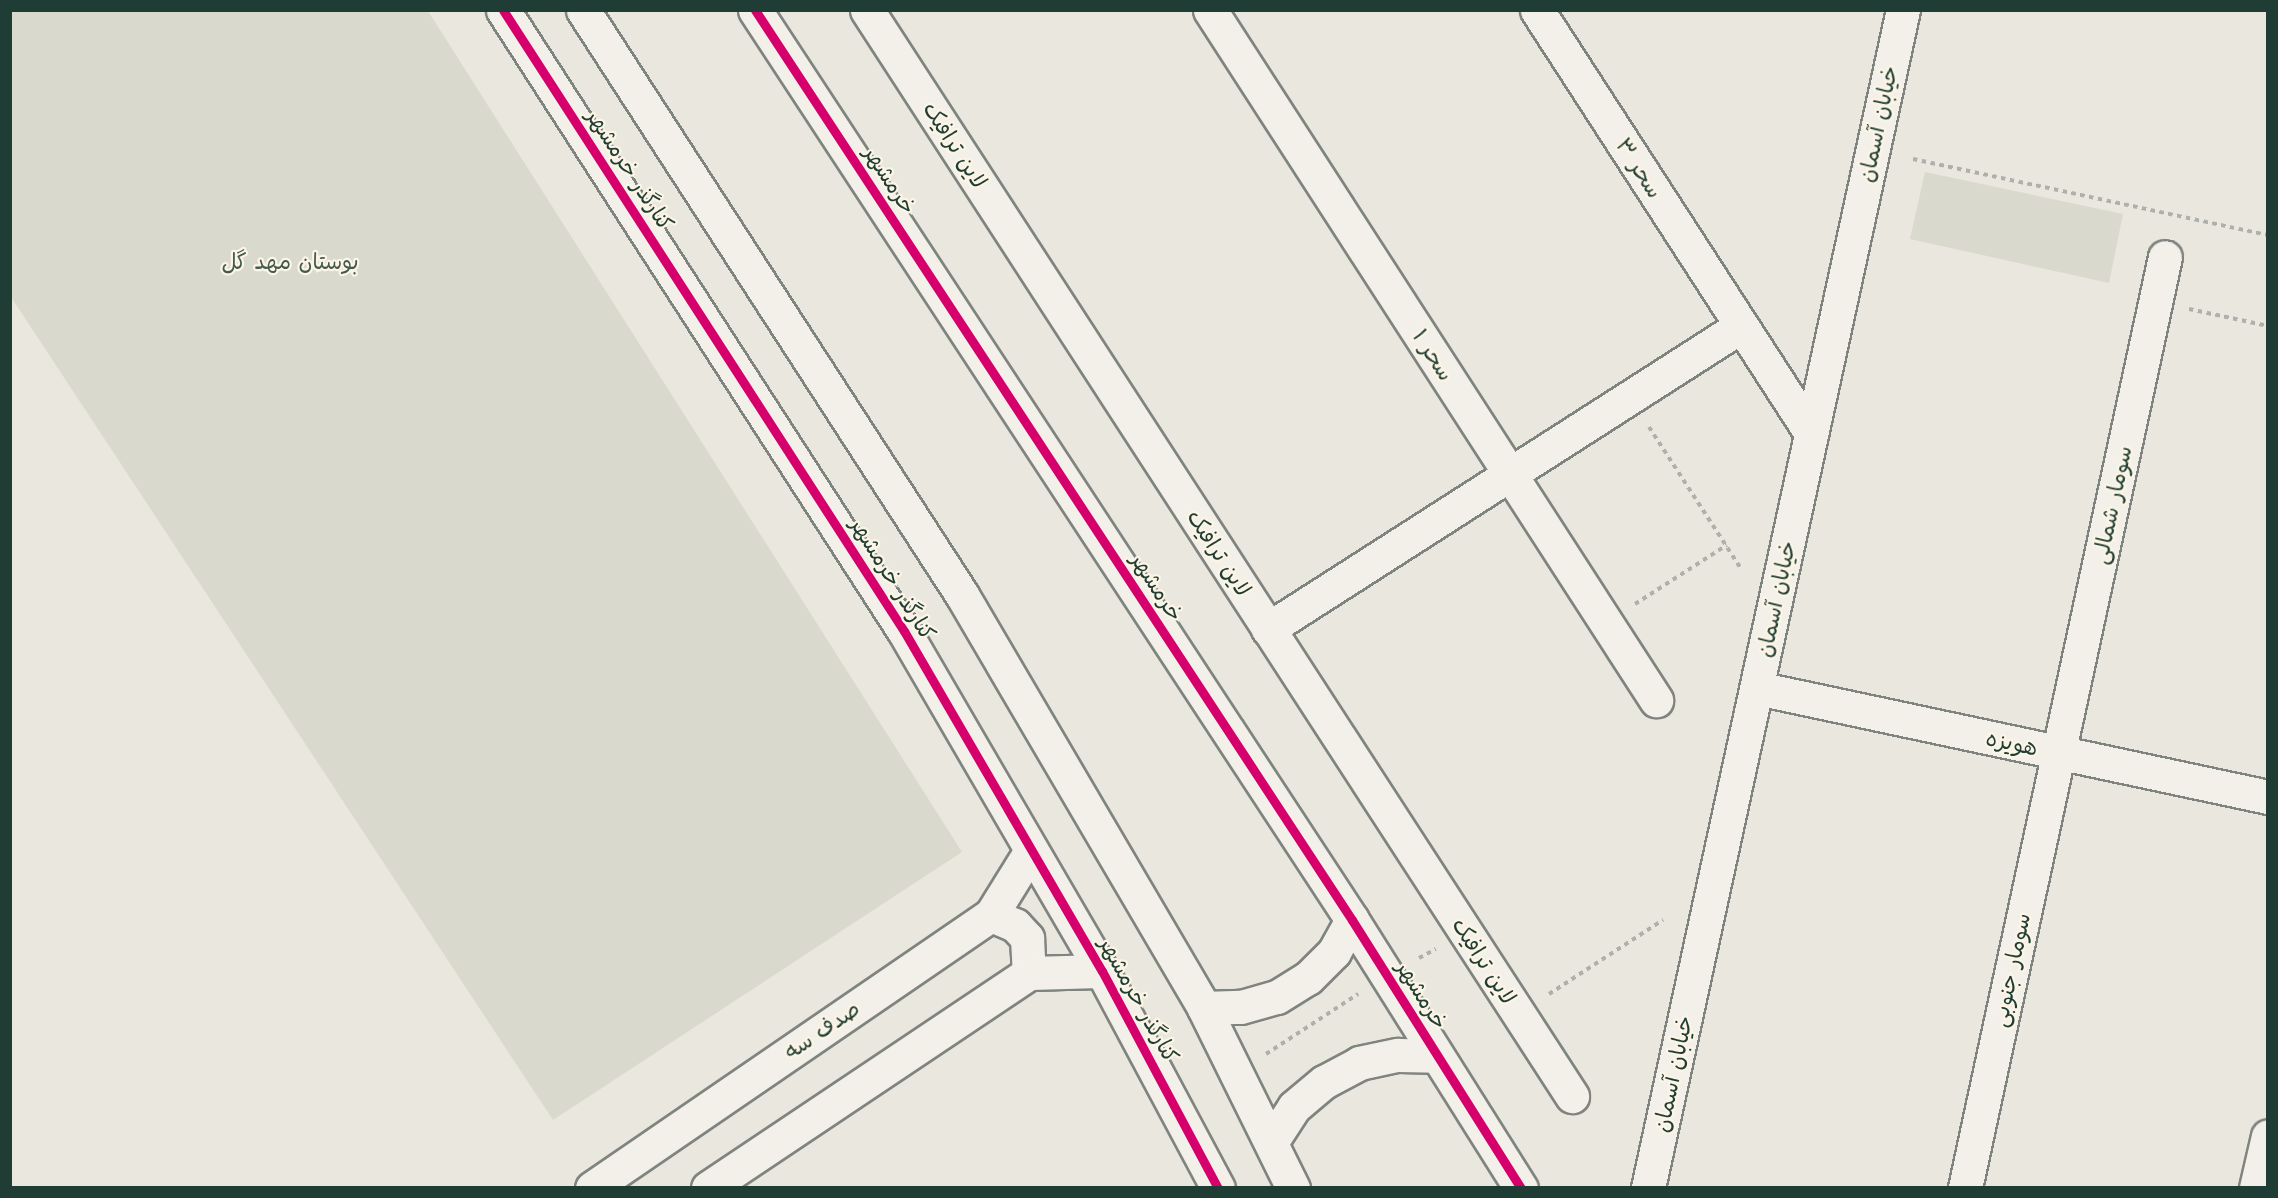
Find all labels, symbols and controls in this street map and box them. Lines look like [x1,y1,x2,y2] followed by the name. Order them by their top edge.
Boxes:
[1853,63,1903,185] street label: خیابان آسمان
[917,97,993,193] street label: لاین ترافیک
[581,104,679,236] street label: کنارگذر خرمشهر
[1610,133,1668,203] street label: سحر ۳
[858,141,922,219] street label: خرمشهر
[221,249,359,275] park label: بوستان مهد گل
[1407,324,1459,386] street label: سحر ۱
[2087,443,2137,567] street label: سومار شمالی
[1181,505,1257,601] street label: لاین ترافیک
[845,513,941,645] street label: کنارگذر خرمشهر
[1751,538,1801,660] street label: خیابان آسمان
[1125,548,1189,626] street label: خرمشهر
[1984,725,2040,761] street label: هویزه
[1986,910,2036,1030] street label: سومار جنوبی
[1446,913,1522,1009] street label: لاین ترافیک
[1094,933,1184,1067] street label: کنارگذر خرمشهر
[1391,956,1453,1034] street label: خرمشهر
[779,995,865,1065] street label: صدف سه
[1648,1013,1698,1135] street label: خیابان آسمان

